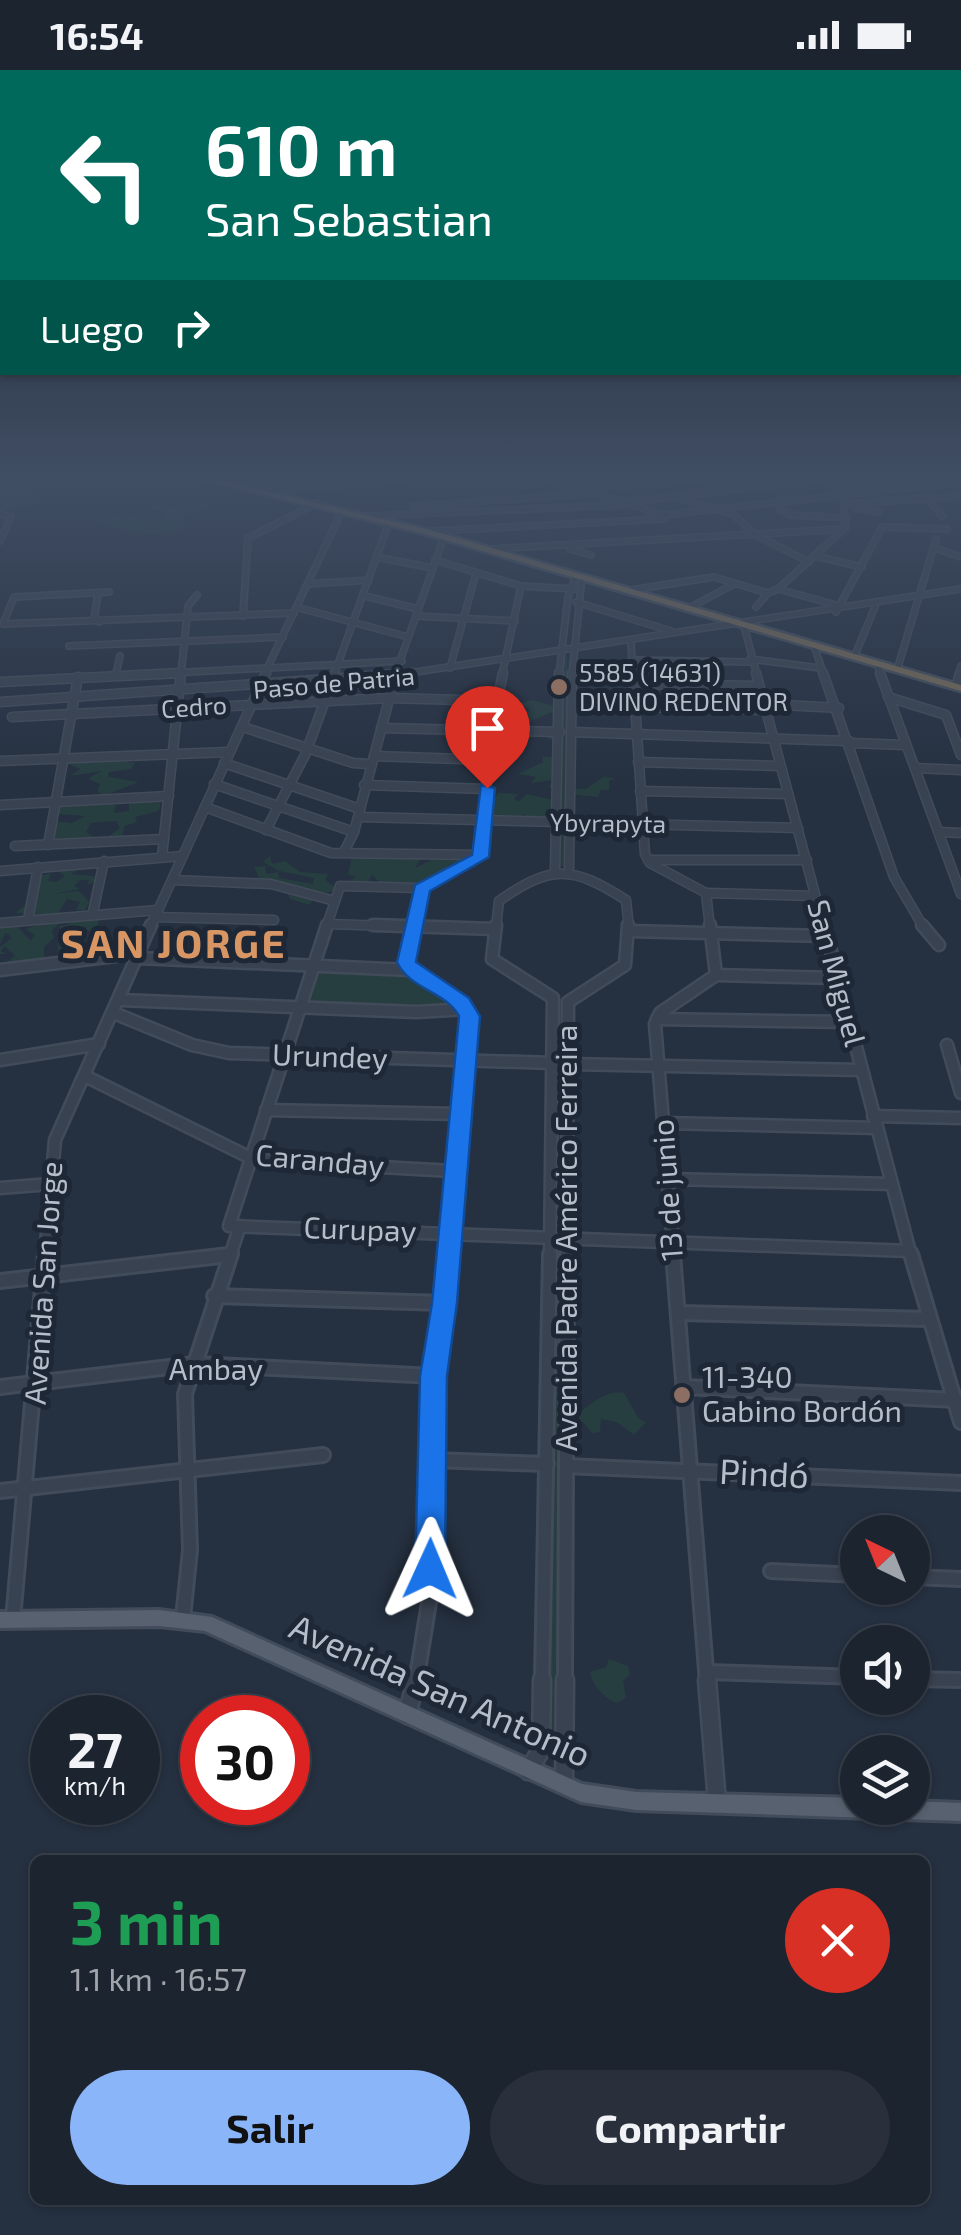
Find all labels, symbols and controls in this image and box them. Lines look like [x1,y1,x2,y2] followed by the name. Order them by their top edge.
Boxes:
[50,12,144,58] text: 16:54
[205,106,398,190] text: 610 m
[40,110,170,240] icon: left
[205,191,493,245] text: San Sebastian
[164,300,219,355] icon: right
[40,305,144,351] text: Luego
[579,657,788,716] place label: 5585 (14631) DIVINO REDENTOR
[252,660,416,704] street label: Paso de Patria
[548,676,570,698] marker: 5585 (14631) DIVINO REDENTOR
[445,686,530,789] pin
[160,689,228,723] street label: Cedro
[460,701,515,756] icon: arrive
[550,806,666,838] street label: Ybyrapyta
[801,895,875,1050] street label: San Miguel
[61,918,287,966] district label: SAN JORGE
[547,1025,583,1451] street label: Avenida Padre Américo Ferreira
[272,1035,389,1075] street label: Urundey
[643,1118,689,1262] street label: 13 de junio
[254,1135,386,1183] street label: Caranday
[16,1160,68,1406] street label: Avenida San Jorge
[303,1208,417,1248] street label: Curupay
[169,1350,263,1386] street label: Ambay
[702,1358,902,1428] place label: 11-340 Gabino Bordón
[671,1384,693,1406] marker: 11-340 Gabino Bordón
[718,1449,810,1495] street label: Pindó
[840,1515,930,1605] north arrow
[840,1515,930,1825] map controls
[378,1517,482,1621] position arrow
[284,1604,598,1774] street label: Avenida San Antonio
[840,1625,930,1715] button: sound
[180,1695,310,1825] speed limit sign: 30
[67,1718,123,1778] text: 27
[840,1735,930,1825] button: layers
[64,1770,126,1800] text: km/h
[70,1885,222,1957] text: 3 min
[785,1888,890,1993] button: close
[70,1959,247,1997] text: 1.1 km · 16:57
[70,2070,470,2185] button: Salir
[490,2070,890,2185] button: Compartir

